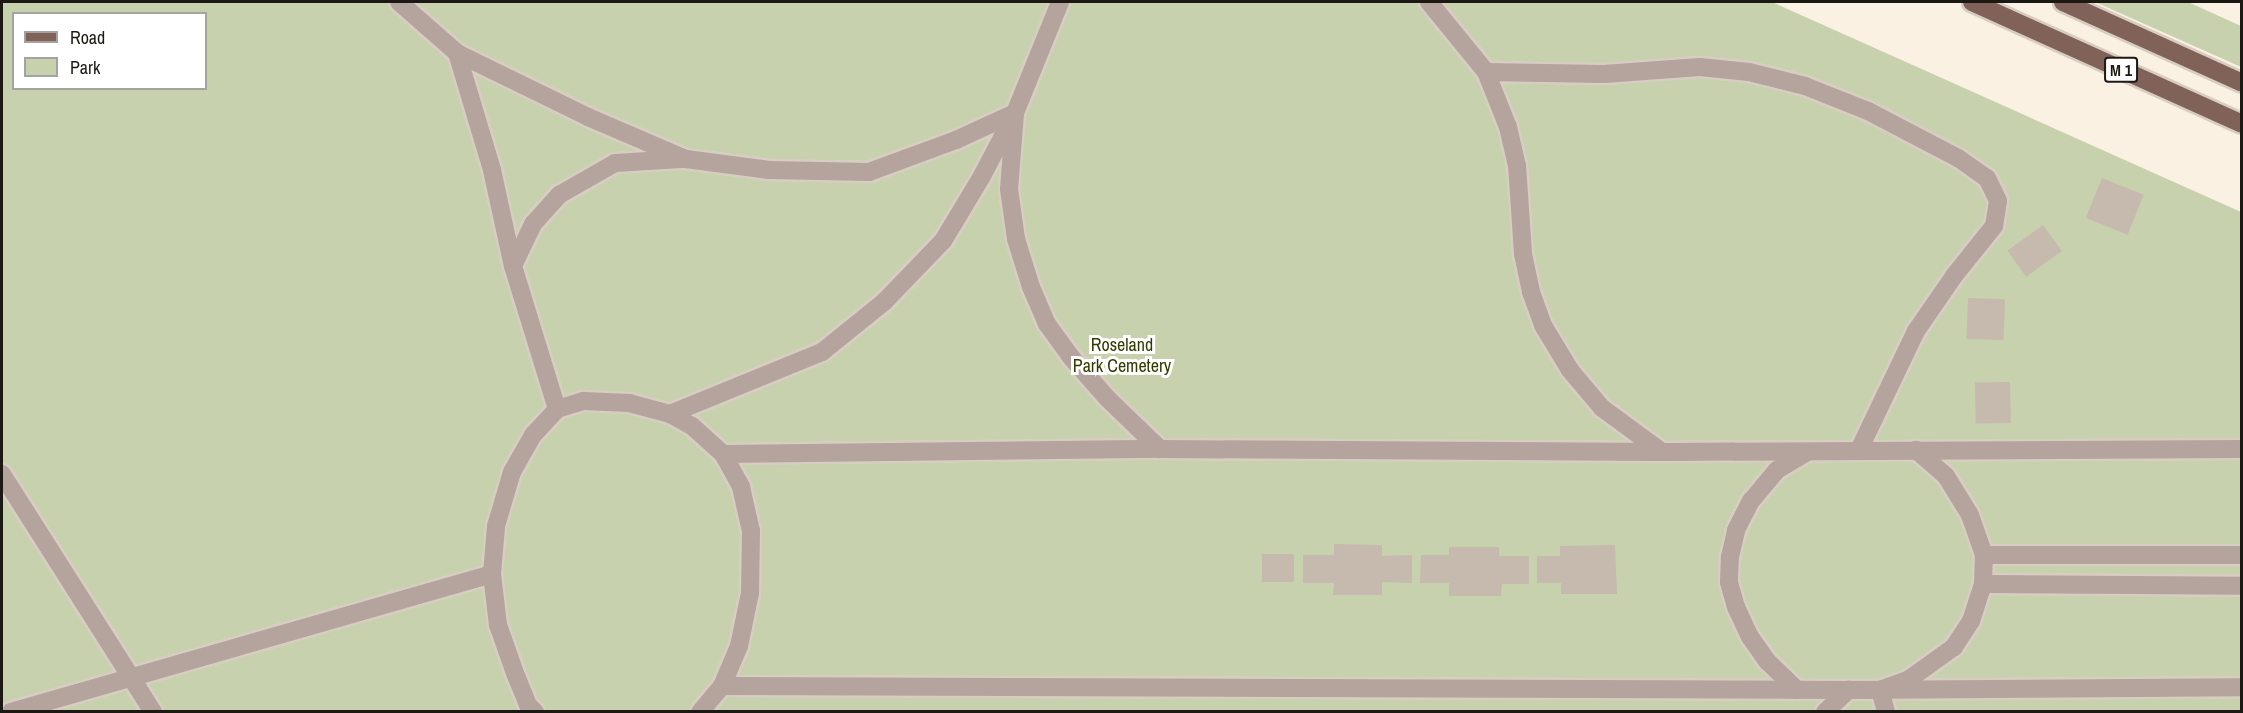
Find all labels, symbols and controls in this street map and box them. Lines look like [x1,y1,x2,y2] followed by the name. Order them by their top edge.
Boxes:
[12,12,207,90] legend
[70,25,105,50] text: Road
[70,55,100,80] text: Park
[2103,57,2139,83] road number: M 1
[1073,335,1171,378] park label: Roseland Park Cemetery

